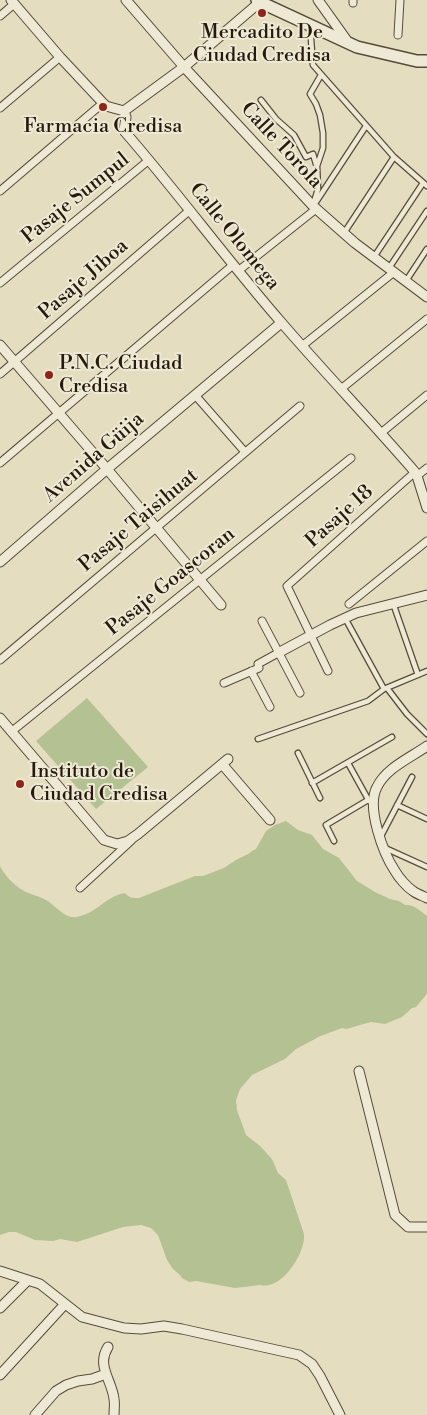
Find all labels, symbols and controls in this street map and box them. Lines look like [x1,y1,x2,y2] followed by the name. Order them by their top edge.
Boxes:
[256,7,268,19] marker: Mercadito De Ciudad Credisa
[193,21,331,68] place label: Mercadito De Ciudad Credisa
[235,98,327,194] street label: Calle Torola
[97,101,109,113] marker: Farmacia Credisa
[24,115,182,139] place label: Farmacia Credisa
[17,148,135,250] street label: Pasaje Sumpul
[184,179,284,295] street label: Calle Olomega
[34,235,134,325] street label: Pasaje Jiboa
[59,352,182,399] place label: P.N.C. Ciudad Credisa
[43,369,55,381] marker: P.N.C. Ciudad Credisa
[39,408,149,508] street label: Avenida Güija
[75,464,203,578] street label: Pasaje Taisihuat
[301,480,379,554] street label: Pasaje 18
[102,523,240,641] street label: Pasaje Goascoran
[30,760,168,807] place label: Instituto de Ciudad Credisa
[14,778,26,790] marker: Instituto de Ciudad Credisa

